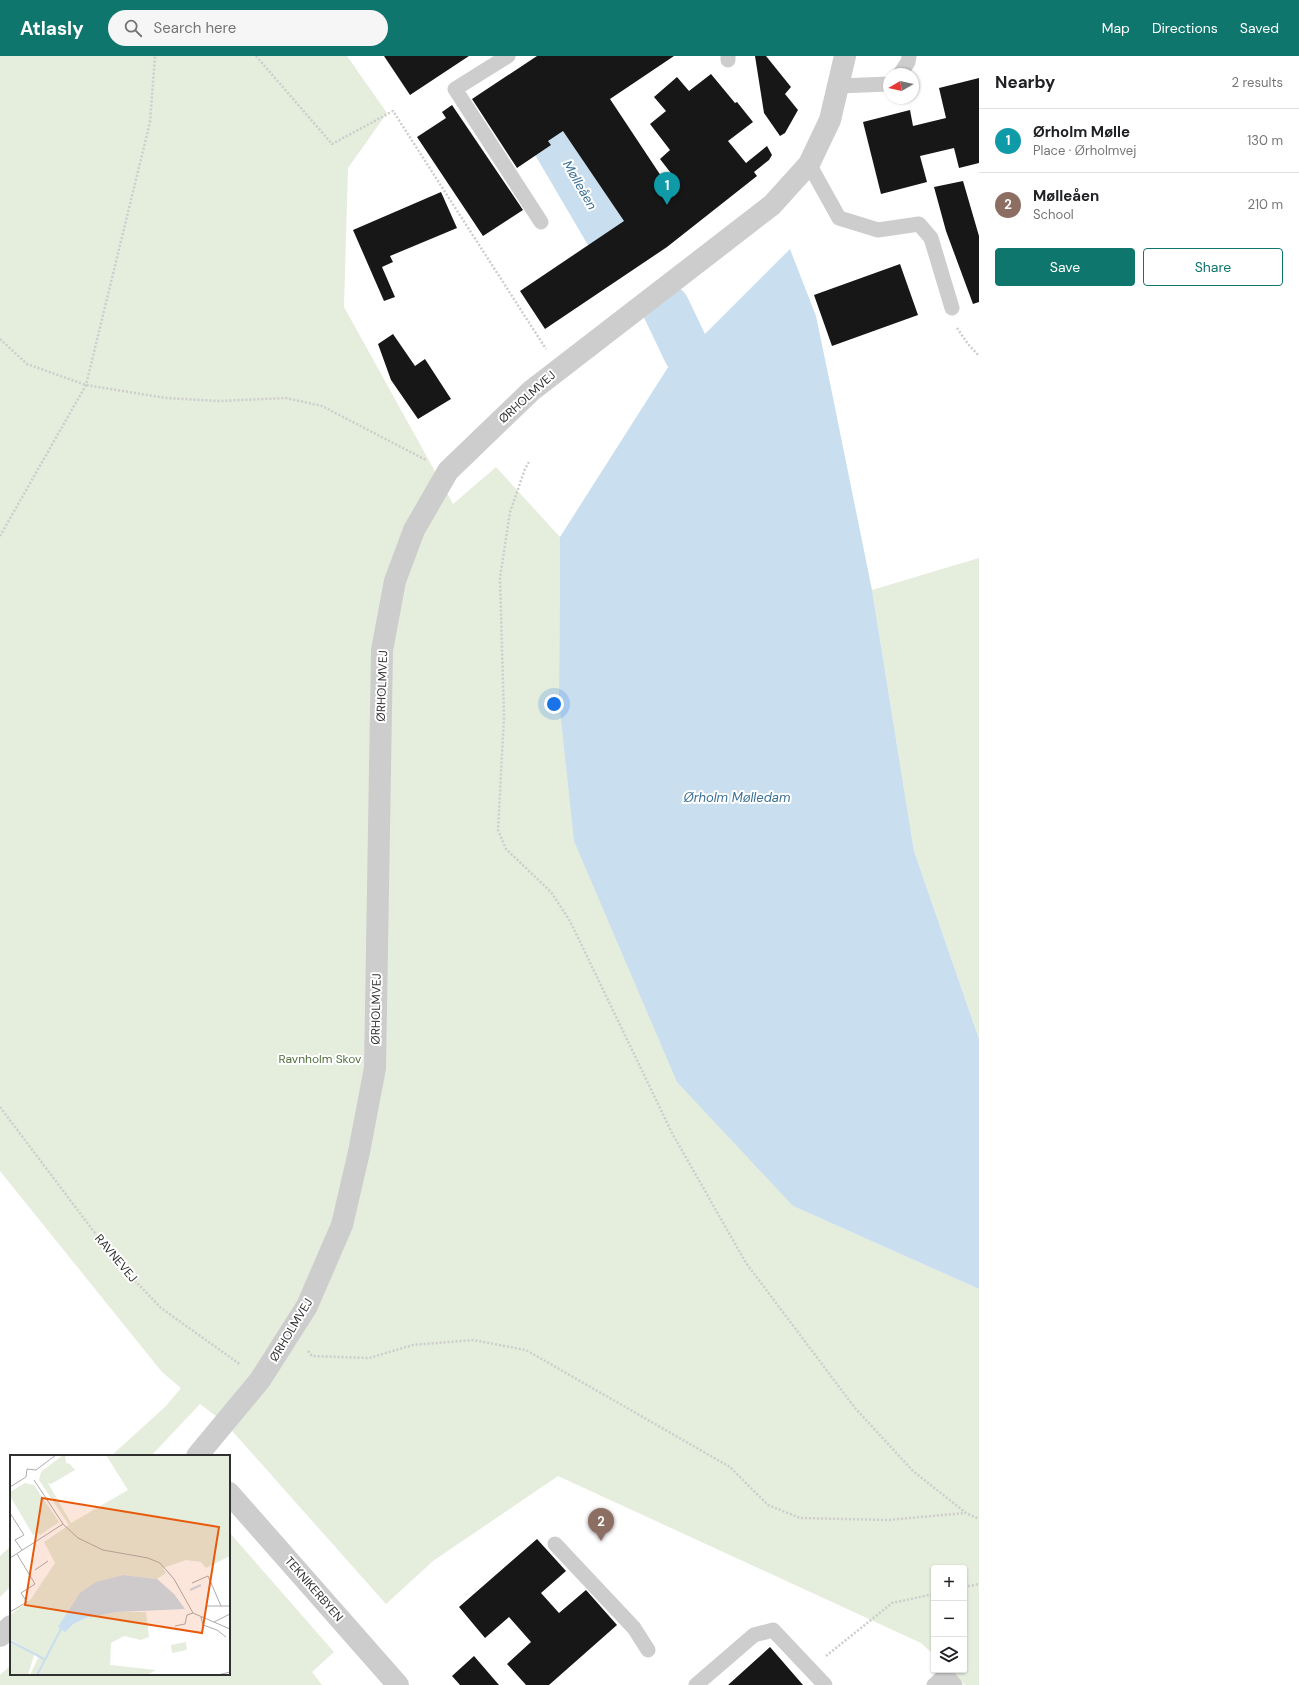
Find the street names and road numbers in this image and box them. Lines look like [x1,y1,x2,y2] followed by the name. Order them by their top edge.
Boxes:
[495,367,559,427] street label: ØRHOLMVEJ
[373,650,391,722] street label: ØRHOLMVEJ
[367,973,385,1045] street label: ØRHOLMVEJ
[91,1231,141,1285] street label: RAVNEVEJ
[266,1295,316,1365] street label: ØRHOLMVEJ
[281,1553,347,1625] street label: TEKNIKERBYEN

